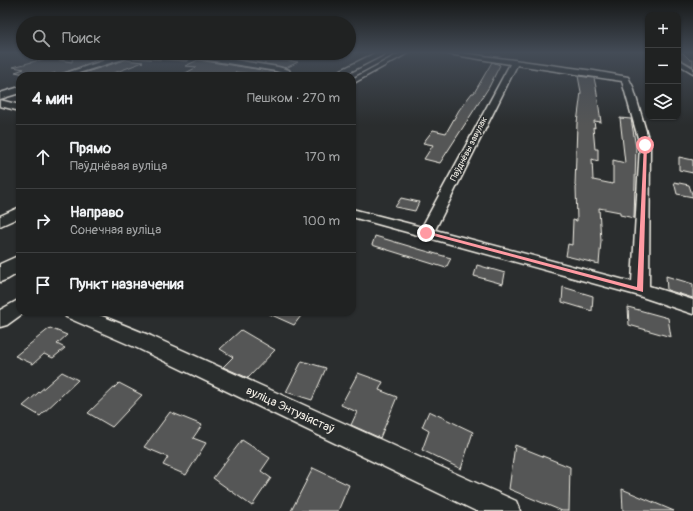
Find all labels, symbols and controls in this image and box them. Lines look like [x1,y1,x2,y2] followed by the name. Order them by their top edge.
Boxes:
[645,12,681,120] map controls
[645,12,681,48] button: +
[16,16,356,60] search box
[30,27,52,49] icon: search
[62,29,101,48] text: Поиск
[645,48,681,84] button: −
[645,84,681,120] button: layers
[32,88,73,109] text: 4 мин
[247,90,340,106] text: Пешком · 270 m
[448,115,490,183] street label: Паўднёвы завулак
[636,136,654,154] route start
[70,139,111,158] text: Прямо
[32,146,54,168] icon: ahead
[305,149,340,165] text: 170 m
[70,158,167,174] text: Паўднёвая вуліца
[70,203,124,222] text: Направо
[32,210,54,232] icon: right
[303,213,340,229] text: 100 m
[70,222,161,238] text: Сонечная вуліца
[417,224,435,242] route end
[32,274,54,296] icon: arrive
[70,275,184,294] text: Пункт назначения
[243,383,337,437] street label: вуліца Энтузіястаў

